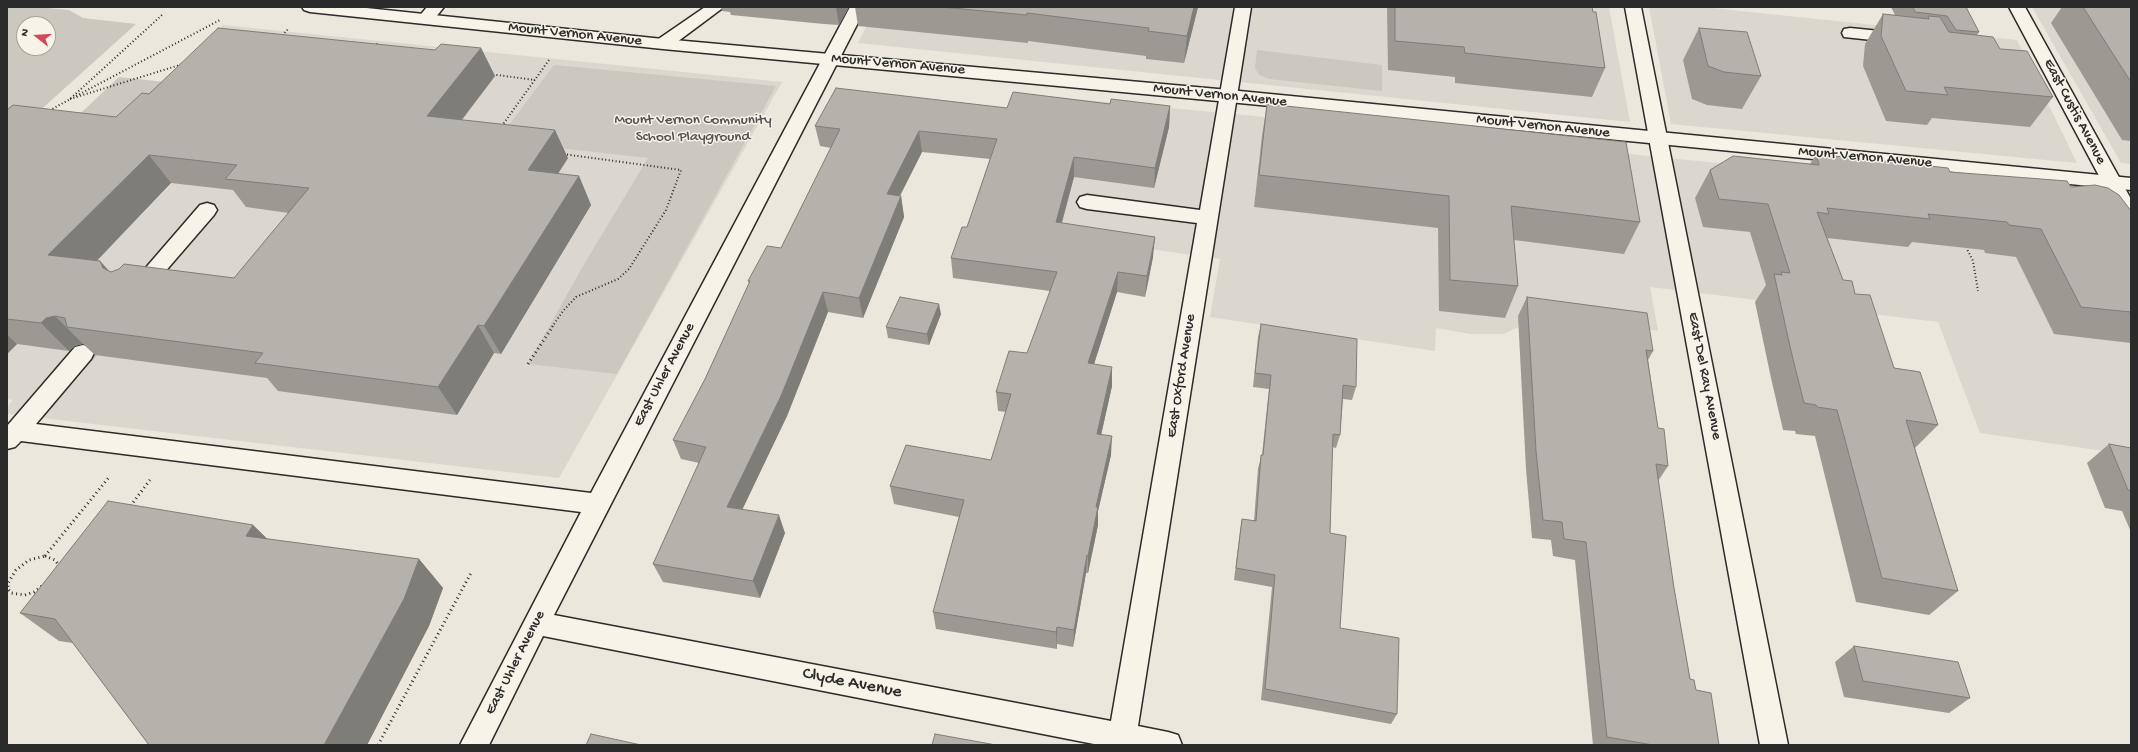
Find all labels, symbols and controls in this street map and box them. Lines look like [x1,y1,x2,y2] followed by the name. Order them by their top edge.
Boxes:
[16,16,56,56] north arrow
[507,19,643,51] street label: Mount Vernon Avenue
[19,28,32,38] text: N
[830,50,966,80] street label: Mount Vernon Avenue
[2039,56,2109,168] street label: East Custis Avenue
[1152,80,1288,112] street label: Mount Vernon Avenue
[1475,111,1611,143] street label: Mount Vernon Avenue
[614,112,772,147] park label: Mount Vernon Community School Playground
[1797,143,1933,173] street label: Mount Vernon Avenue
[1683,311,1725,441] street label: East Del Ray Avenue
[1163,313,1201,439] street label: East Oxford Avenue
[630,320,700,430] street label: East Uhler Avenue
[482,608,550,718] street label: East Uhler Avenue
[800,664,904,704] street label: Clyde Avenue

